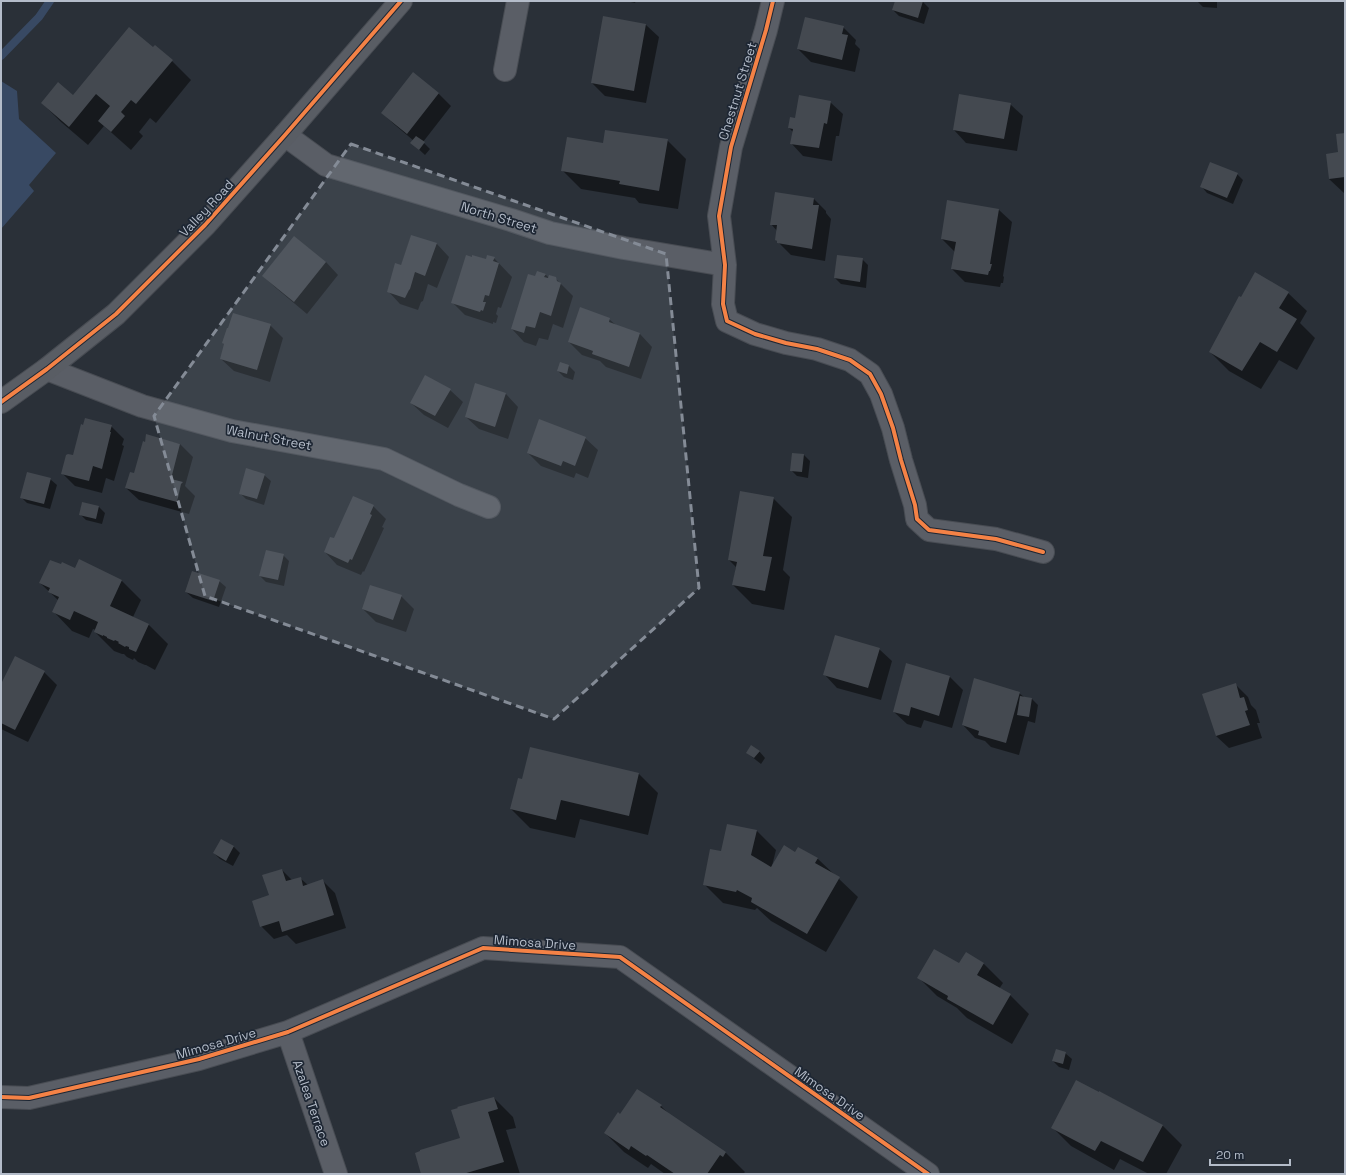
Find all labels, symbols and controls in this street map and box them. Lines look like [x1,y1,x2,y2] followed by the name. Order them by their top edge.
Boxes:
[715,40,760,142] street label: Chestnut Street
[175,176,237,241] street label: Valley Road
[459,198,539,237] street label: North Street
[225,421,313,454] street label: Walnut Street
[493,931,577,954] street label: Mimosa Drive
[174,1024,258,1063] street label: Mimosa Drive
[289,1058,334,1149] street label: Azalea Terrace
[791,1063,868,1124] street label: Mimosa Drive
[1210,1141,1290,1167] scale bar
[1216,1147,1244,1163] text: 20 m

